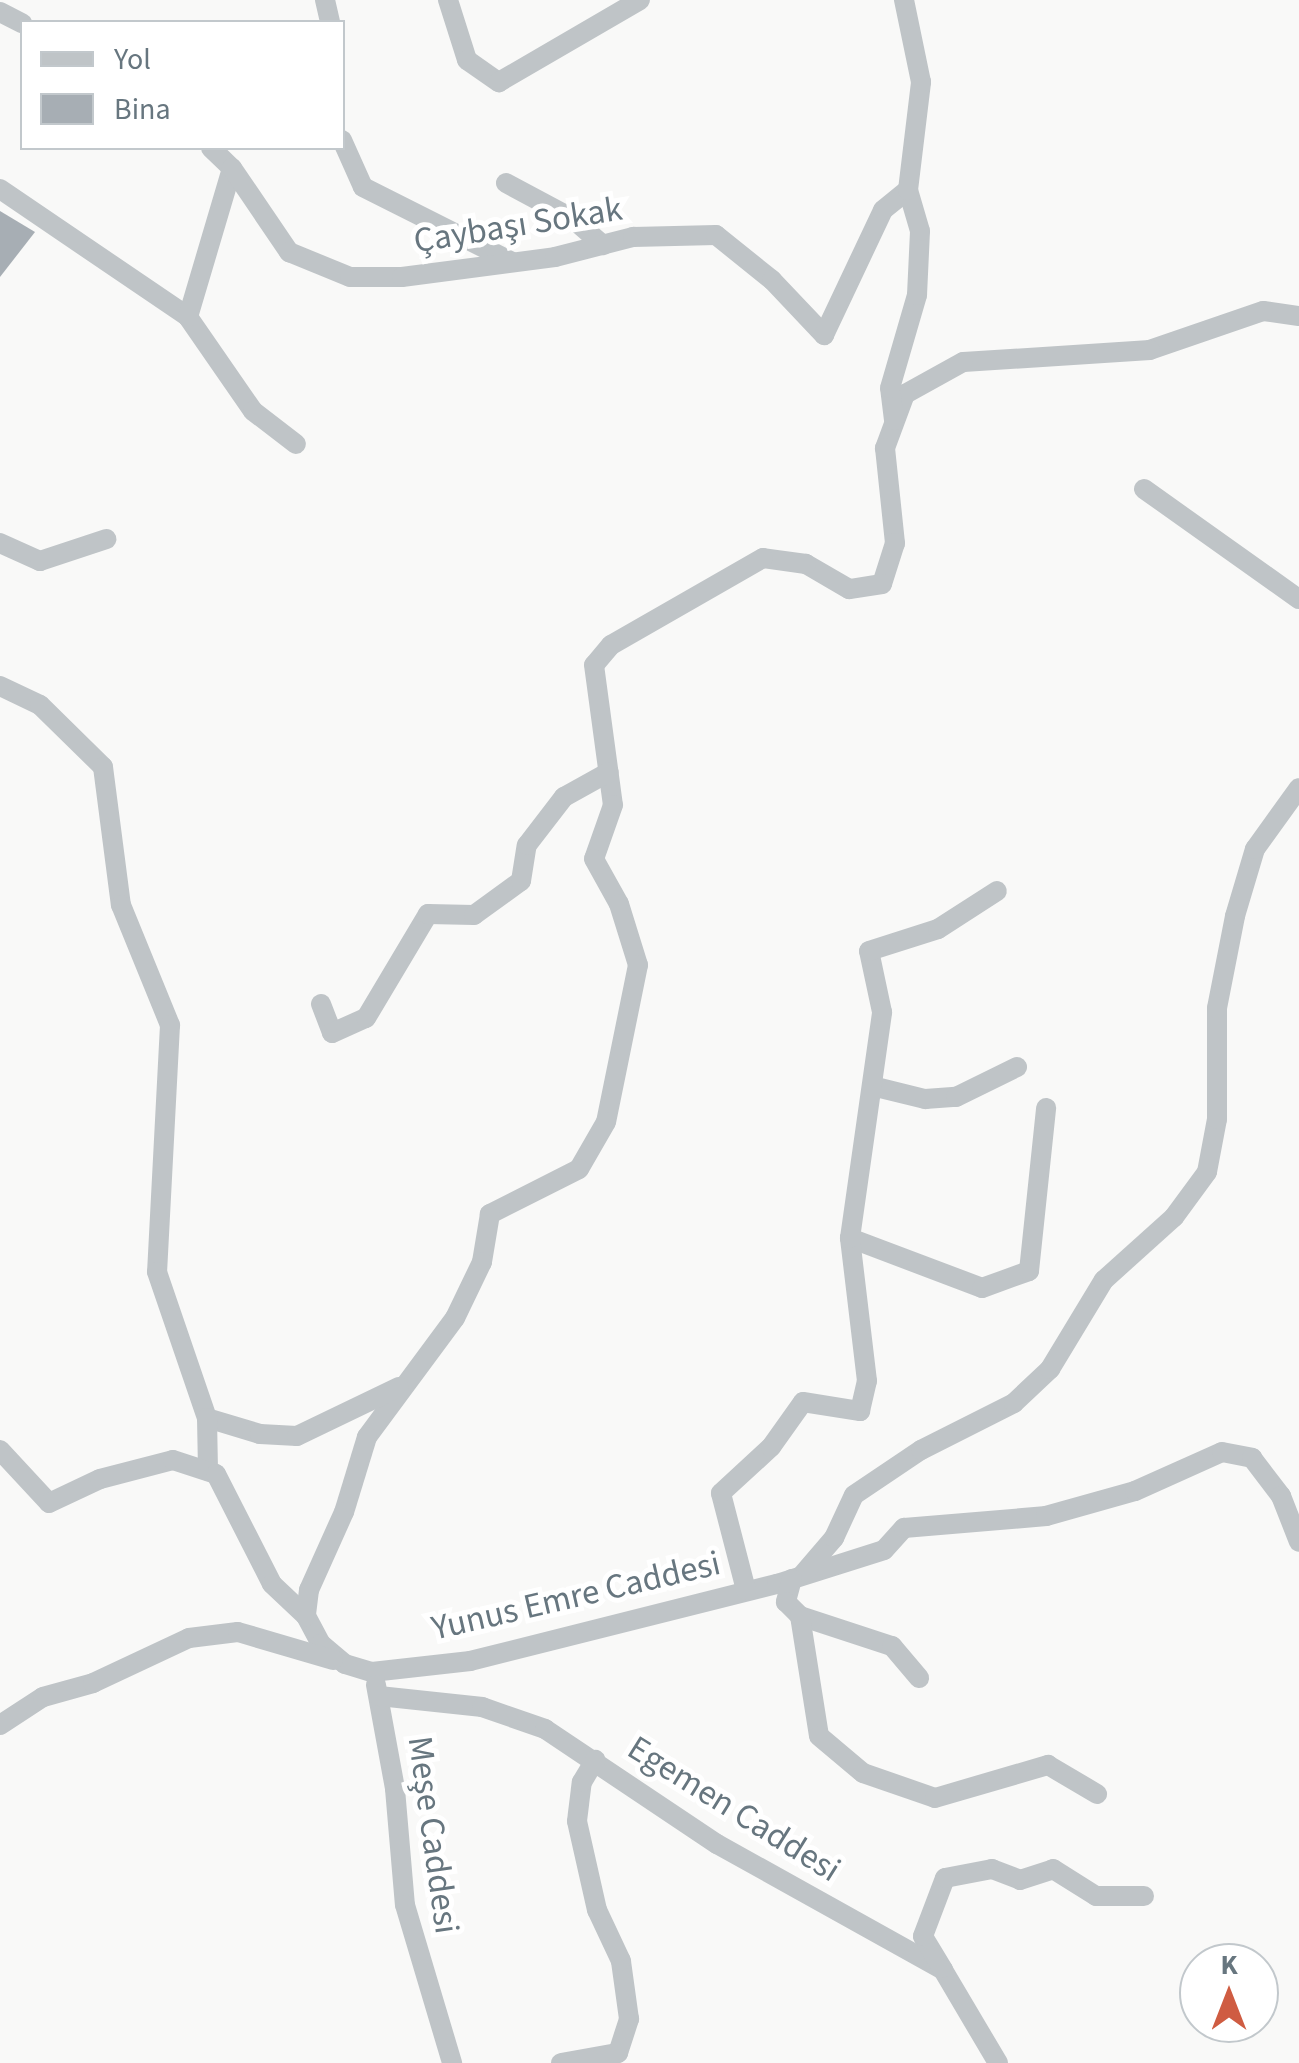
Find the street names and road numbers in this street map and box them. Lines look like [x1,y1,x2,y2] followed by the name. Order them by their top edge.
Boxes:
[411,188,625,262] street label: Çaybaşı Sokak
[428,1542,724,1650] street label: Yunus Emre Caddesi
[620,1727,848,1891] street label: Egemen Caddesi
[398,1734,468,1936] street label: Meşe Caddesi

